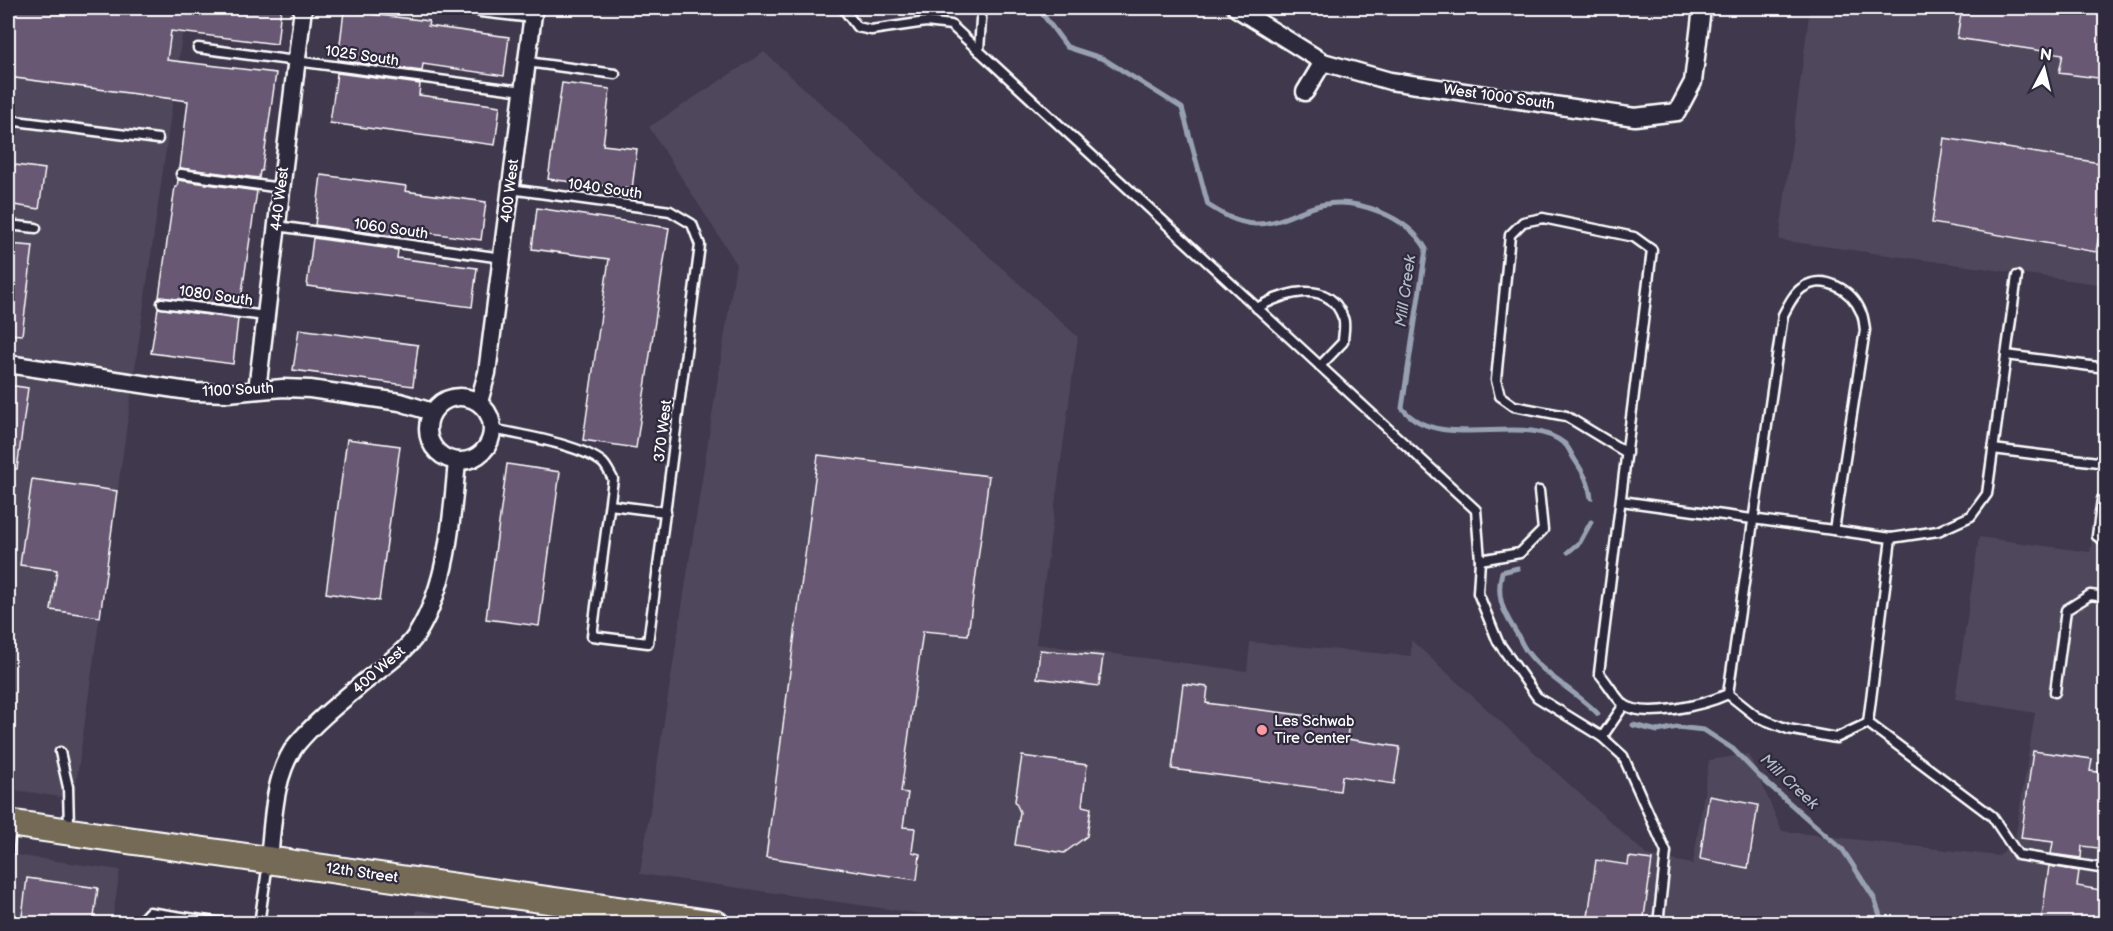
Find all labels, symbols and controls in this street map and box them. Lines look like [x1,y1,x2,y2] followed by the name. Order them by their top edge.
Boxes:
[2014,39,2074,99] north arrow
[324,41,400,71] street label: 1025 South
[2039,45,2053,66] text: N
[1442,80,1556,114] street label: West 1000 South
[497,158,523,224] street label: 400 West
[267,166,293,232] street label: 440 West
[567,174,643,204] street label: 1040 South
[353,214,429,244] street label: 1060 South
[1392,253,1421,328] water label: Mill Creek
[178,281,254,311] street label: 1080 South
[202,379,274,401] street label: 1100 South
[650,398,676,463] street label: 370 West
[349,642,410,698] street label: 400 West
[1274,712,1355,748] place label: Les Schwab Tire Center
[1255,723,1269,737] marker: Les Schwab Tire Center
[1756,750,1823,814] water label: Mill Creek
[325,859,400,888] street label: 12th Street

